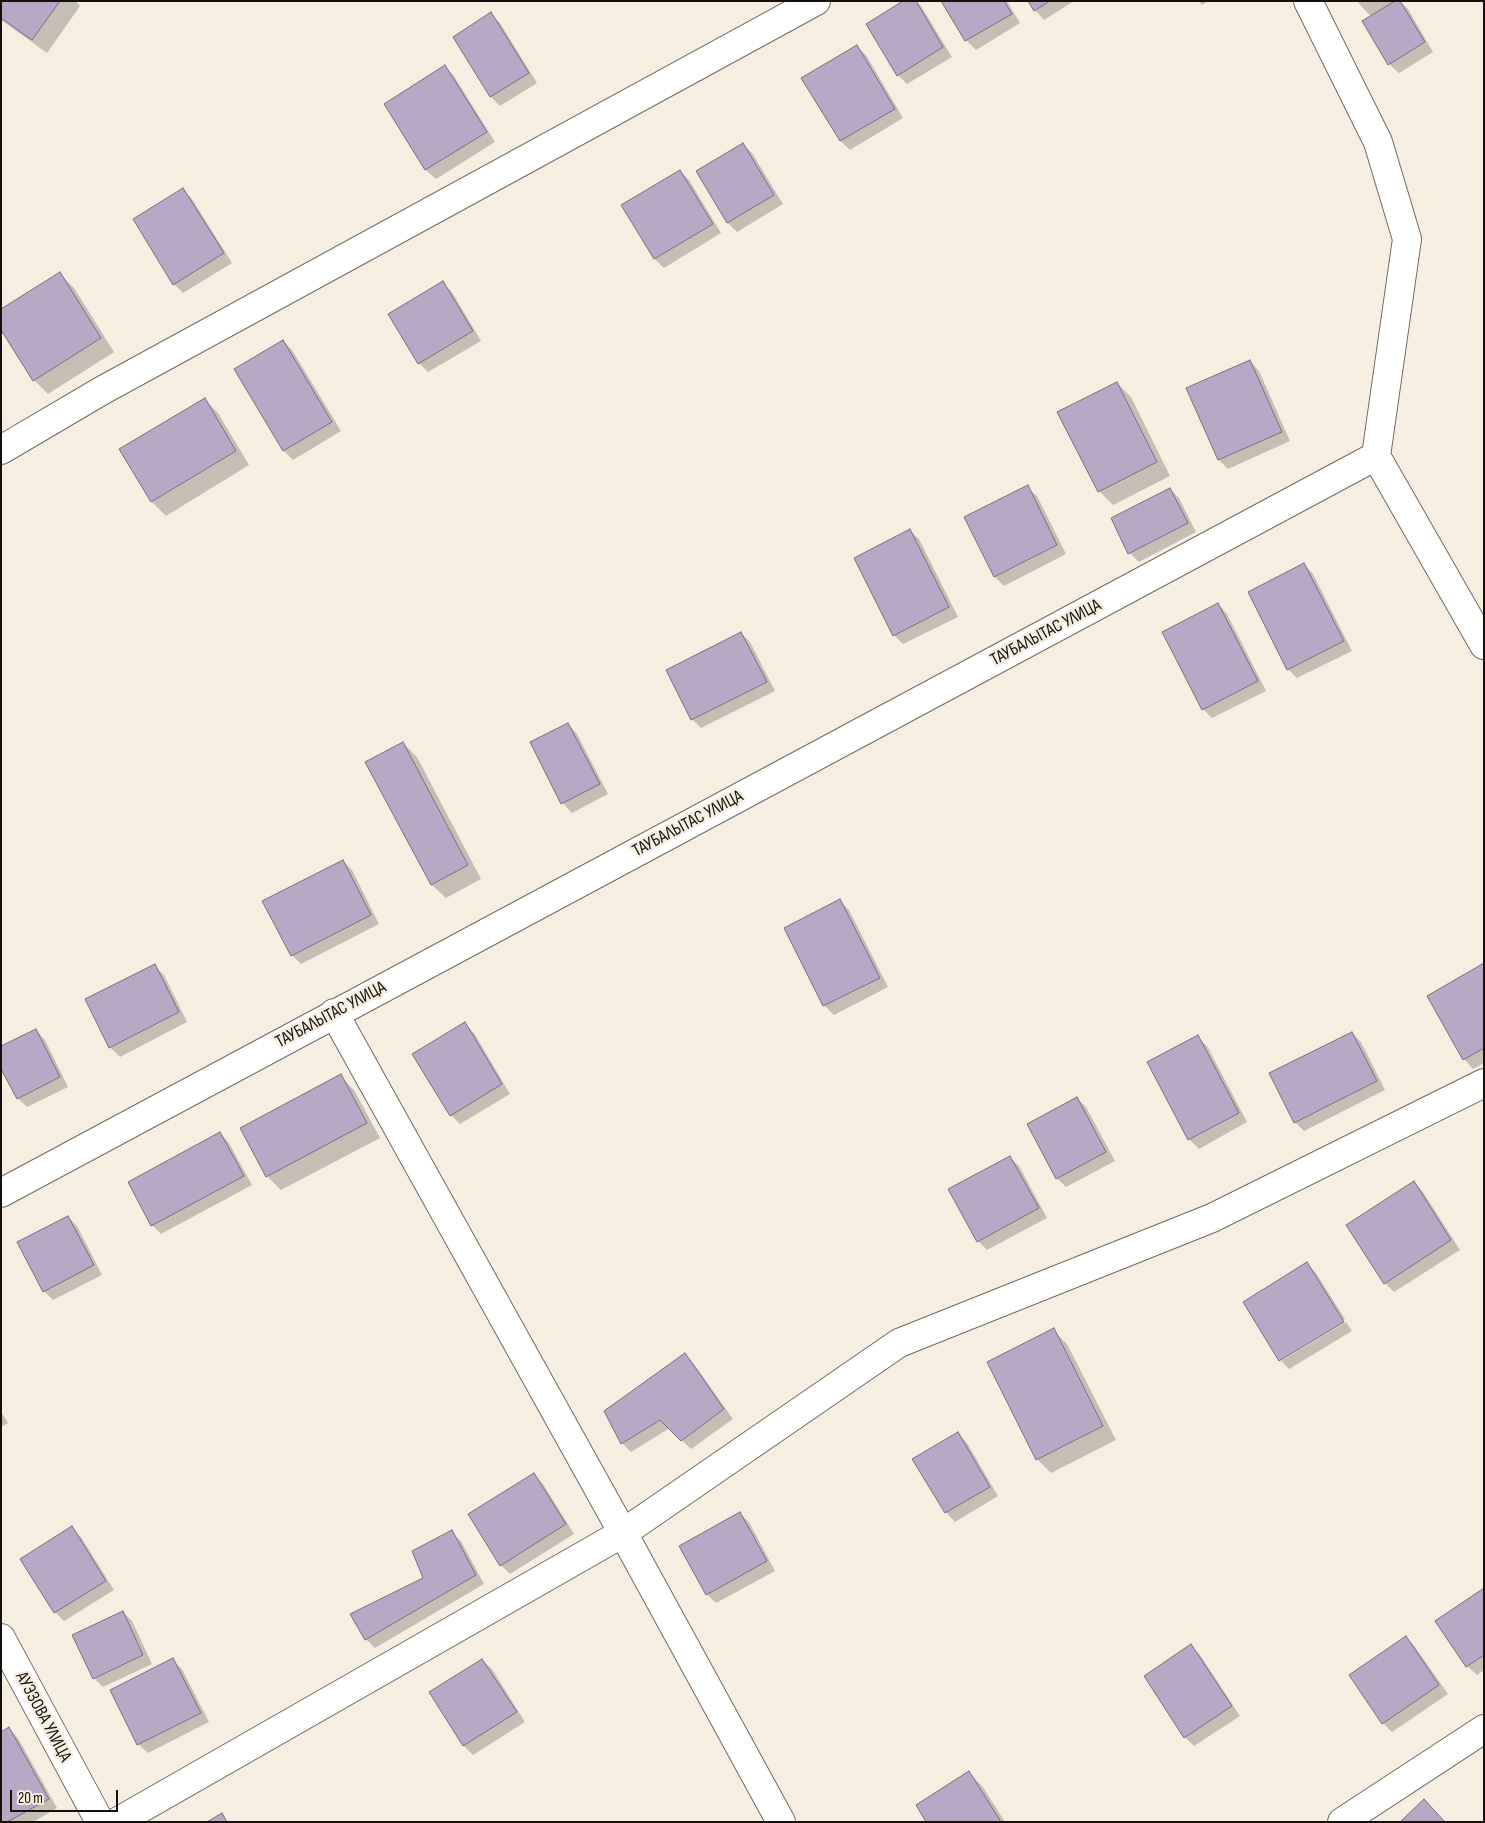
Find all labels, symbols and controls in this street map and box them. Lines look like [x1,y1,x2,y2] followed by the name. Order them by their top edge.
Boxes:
[987,595,1105,671] street label: ТАУБАЛЫТАС УЛИЦА
[629,786,747,862] street label: ТАУБАЛЫТАС УЛИЦА
[272,977,390,1053] street label: ТАУБАЛЫТАС УЛИЦА
[10,1668,76,1766] street label: АУЭЗОВА УЛИЦА
[12,1780,120,1812] scale bar
[18,1789,43,1808] text: 20 m

